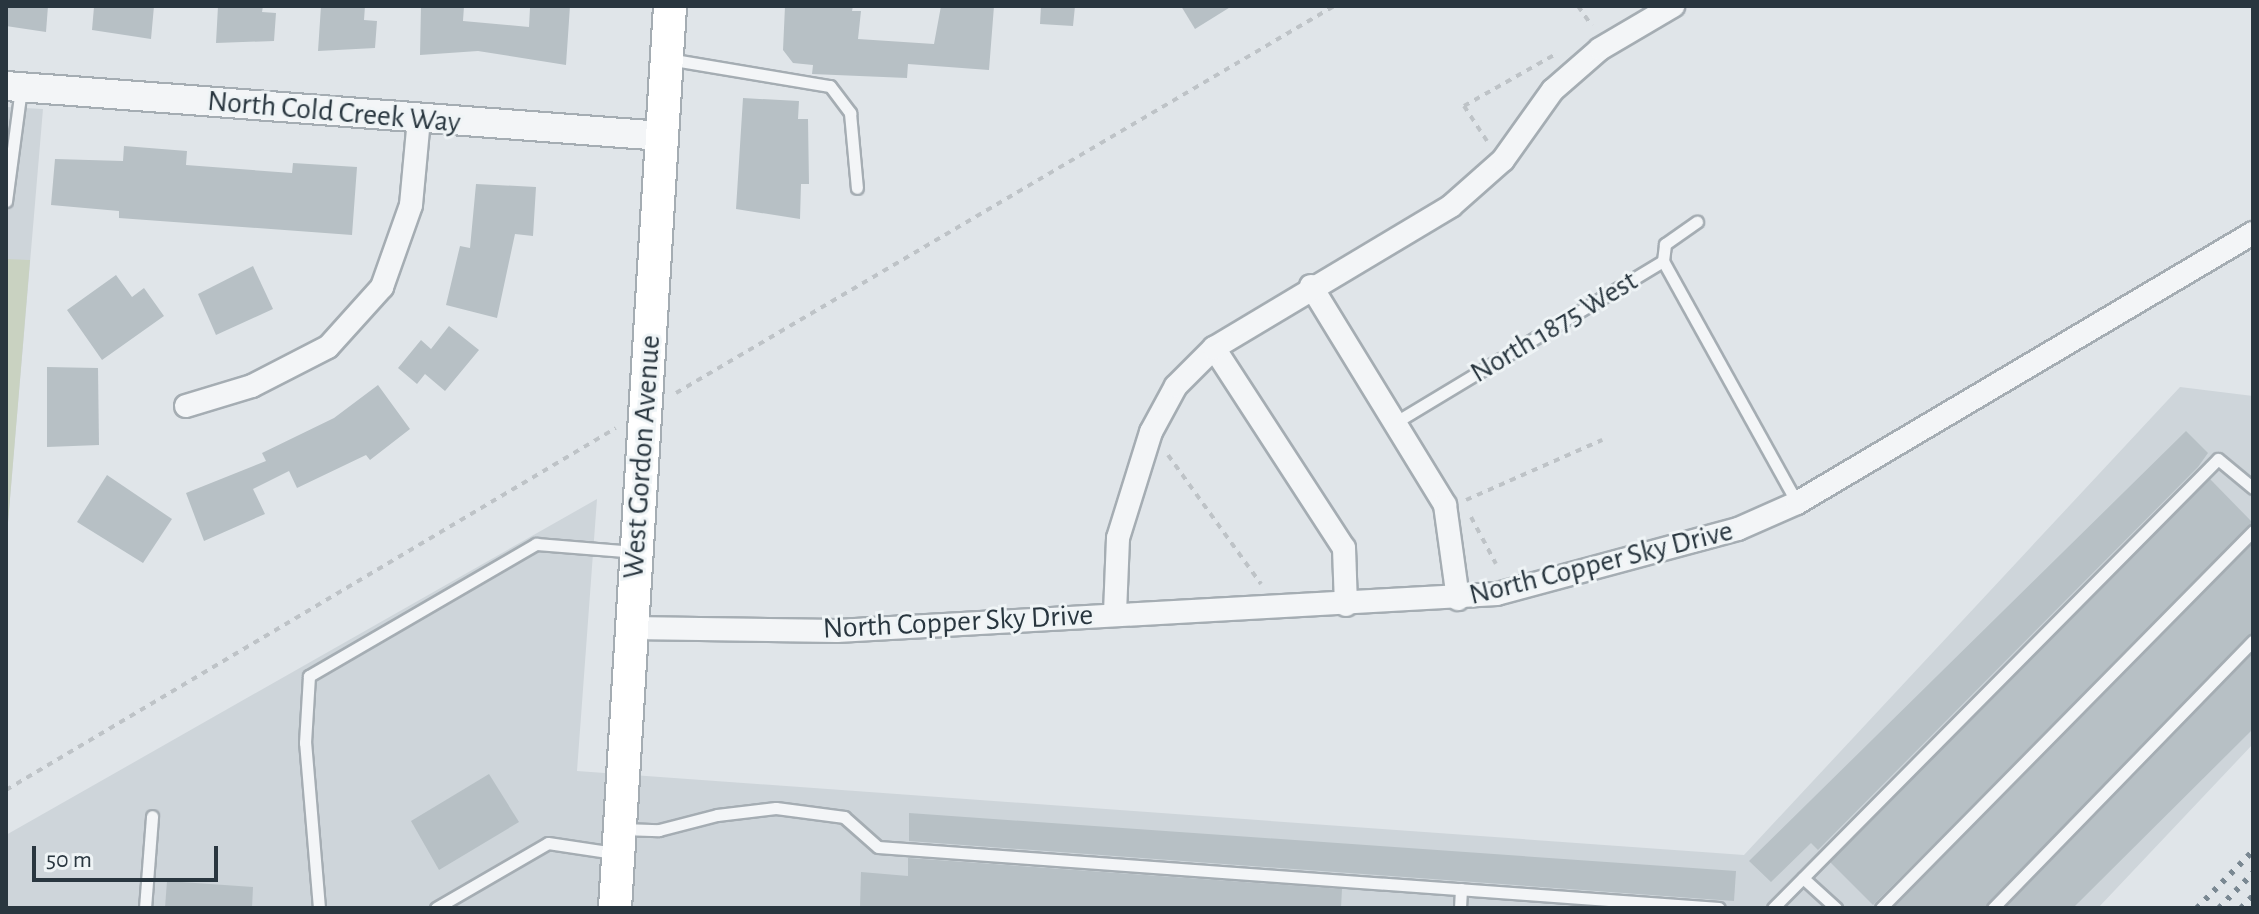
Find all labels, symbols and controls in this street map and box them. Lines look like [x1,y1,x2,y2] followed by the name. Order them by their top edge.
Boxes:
[206,83,462,141] street label: North Cold Creek Way
[1464,263,1644,391] street label: North 1875 West
[616,334,668,580] street label: West Gordon Avenue
[1465,513,1737,613] street label: North Copper Sky Drive
[822,597,1094,647] street label: North Copper Sky Drive
[36,830,222,880] scale bar
[46,848,92,872] text: 50 m

